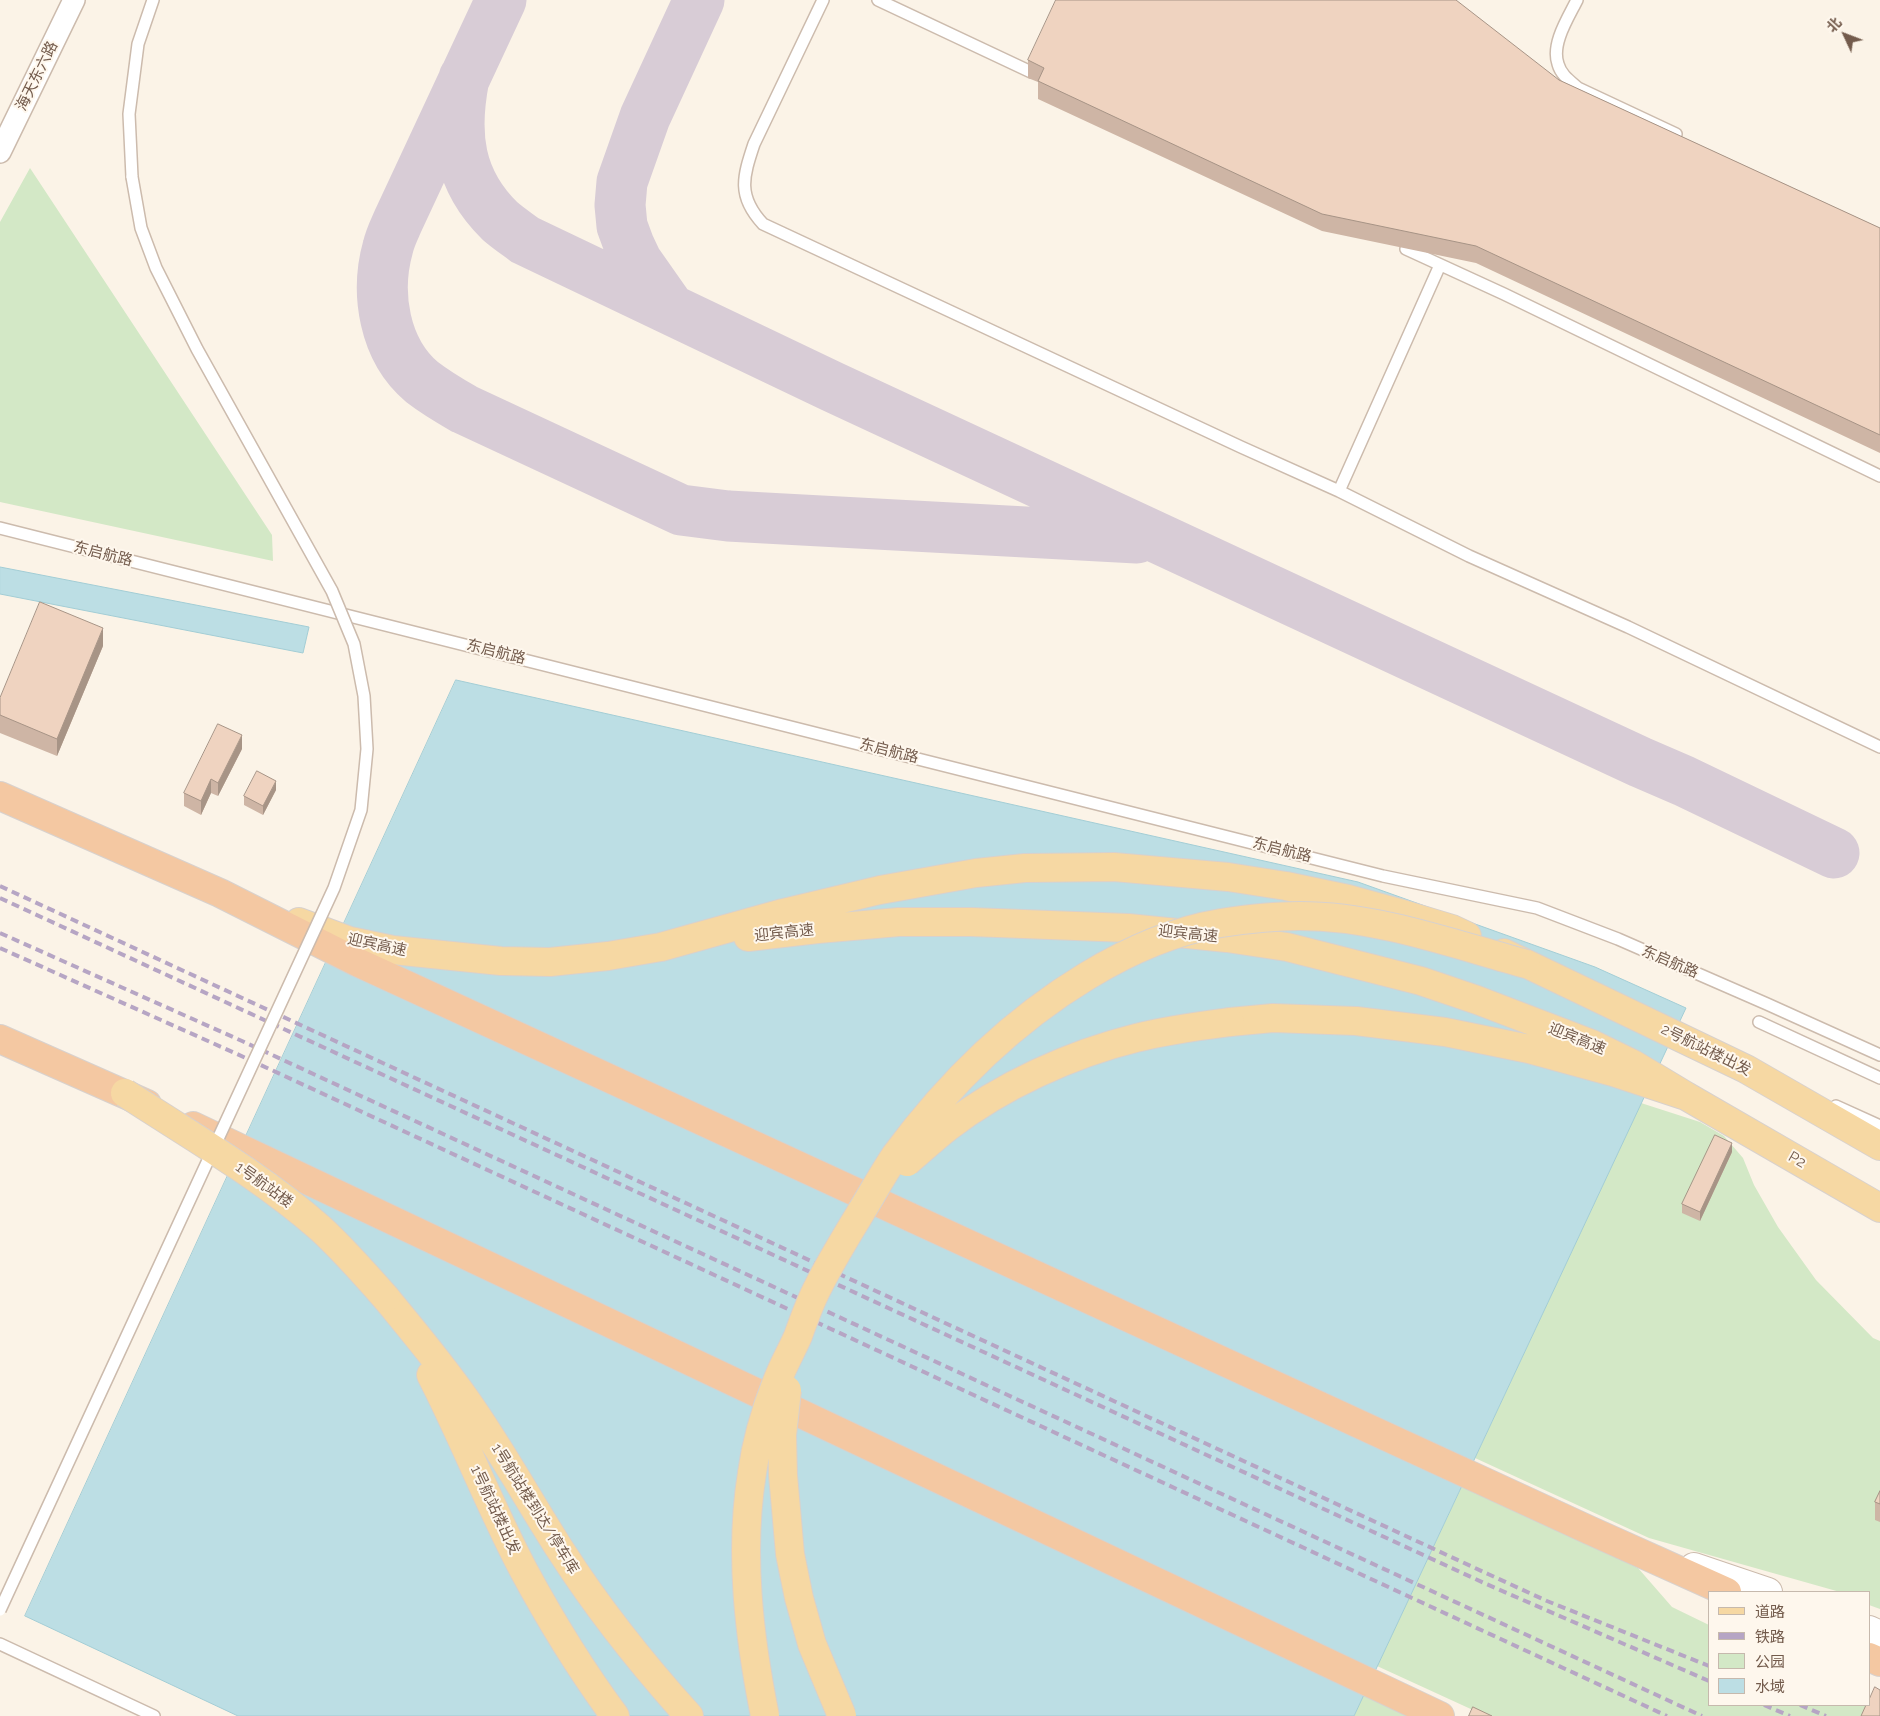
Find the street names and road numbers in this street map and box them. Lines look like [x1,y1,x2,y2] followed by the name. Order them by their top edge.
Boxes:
[12,38,62,114] street label: 海天东六路
[72,538,134,570] street label: 东启航路
[465,636,527,668] street label: 东启航路
[858,735,920,767] street label: 东启航路
[1251,834,1313,866] street label: 东启航路
[753,921,815,945] street label: 迎宾高速
[1157,922,1219,946] street label: 迎宾高速
[346,930,408,960] street label: 迎宾高速
[1639,942,1701,982] street label: 东启航路
[1546,1019,1608,1059] street label: 迎宾高速
[1658,1020,1754,1080] street label: 2号航站楼出发
[1785,1148,1809,1172] street label: P2
[232,1158,296,1212] street label: 1号航站楼
[487,1440,583,1578] street label: 1号航站楼到达/停车库
[466,1463,524,1557] street label: 1号航站楼出发

